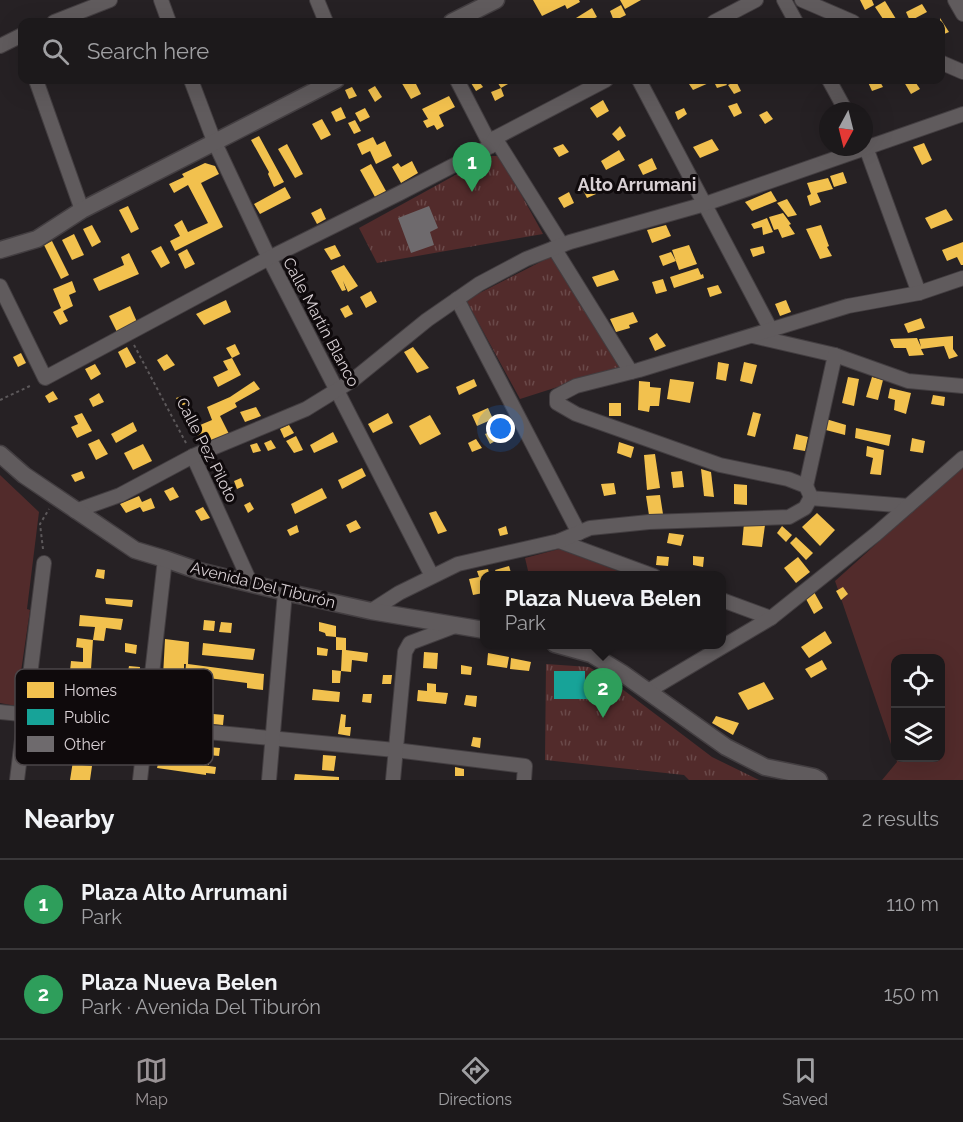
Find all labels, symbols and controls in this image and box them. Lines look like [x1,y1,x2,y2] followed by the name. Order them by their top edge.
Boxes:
[18,18,945,84] search box
[39,35,72,68] icon: search
[87,38,209,64] text: Search here
[819,102,873,156] north arrow
[452,142,492,192] pin: 1
[578,174,696,195] district label: Alto Arrumani
[279,254,363,390] street label: Calle Martín Blanco
[172,395,242,505] street label: Calle Pez Piloto
[486,414,515,443] your location
[189,558,337,612] street label: Avenida Del Tiburón
[480,571,726,649] popup
[505,585,701,611] text: Plaza Nueva Belen
[505,611,546,635] text: Park
[891,654,945,762] map controls
[891,654,945,708] button: locate
[584,668,622,718] pin: 2
[15,669,213,765] legend
[64,681,117,700] text: Homes
[64,708,110,727] text: Public
[891,708,945,762] button: layers
[64,735,106,754] text: Other
[24,804,114,834] text: Nearby
[862,807,939,831] text: 2 results
[81,879,288,905] text: Plaza Alto Arrumani
[39,892,48,916] text: 1
[886,892,939,916] text: 110 m
[81,905,122,929] text: Park
[81,969,278,995] text: Plaza Nueva Belen
[38,982,49,1006] text: 2
[884,982,939,1006] text: 150 m
[81,995,321,1019] text: Park · Avenida Del Tiburón
[135,1054,168,1109] tab: Map
[438,1054,512,1109] tab: Directions
[782,1054,828,1109] tab: Saved

